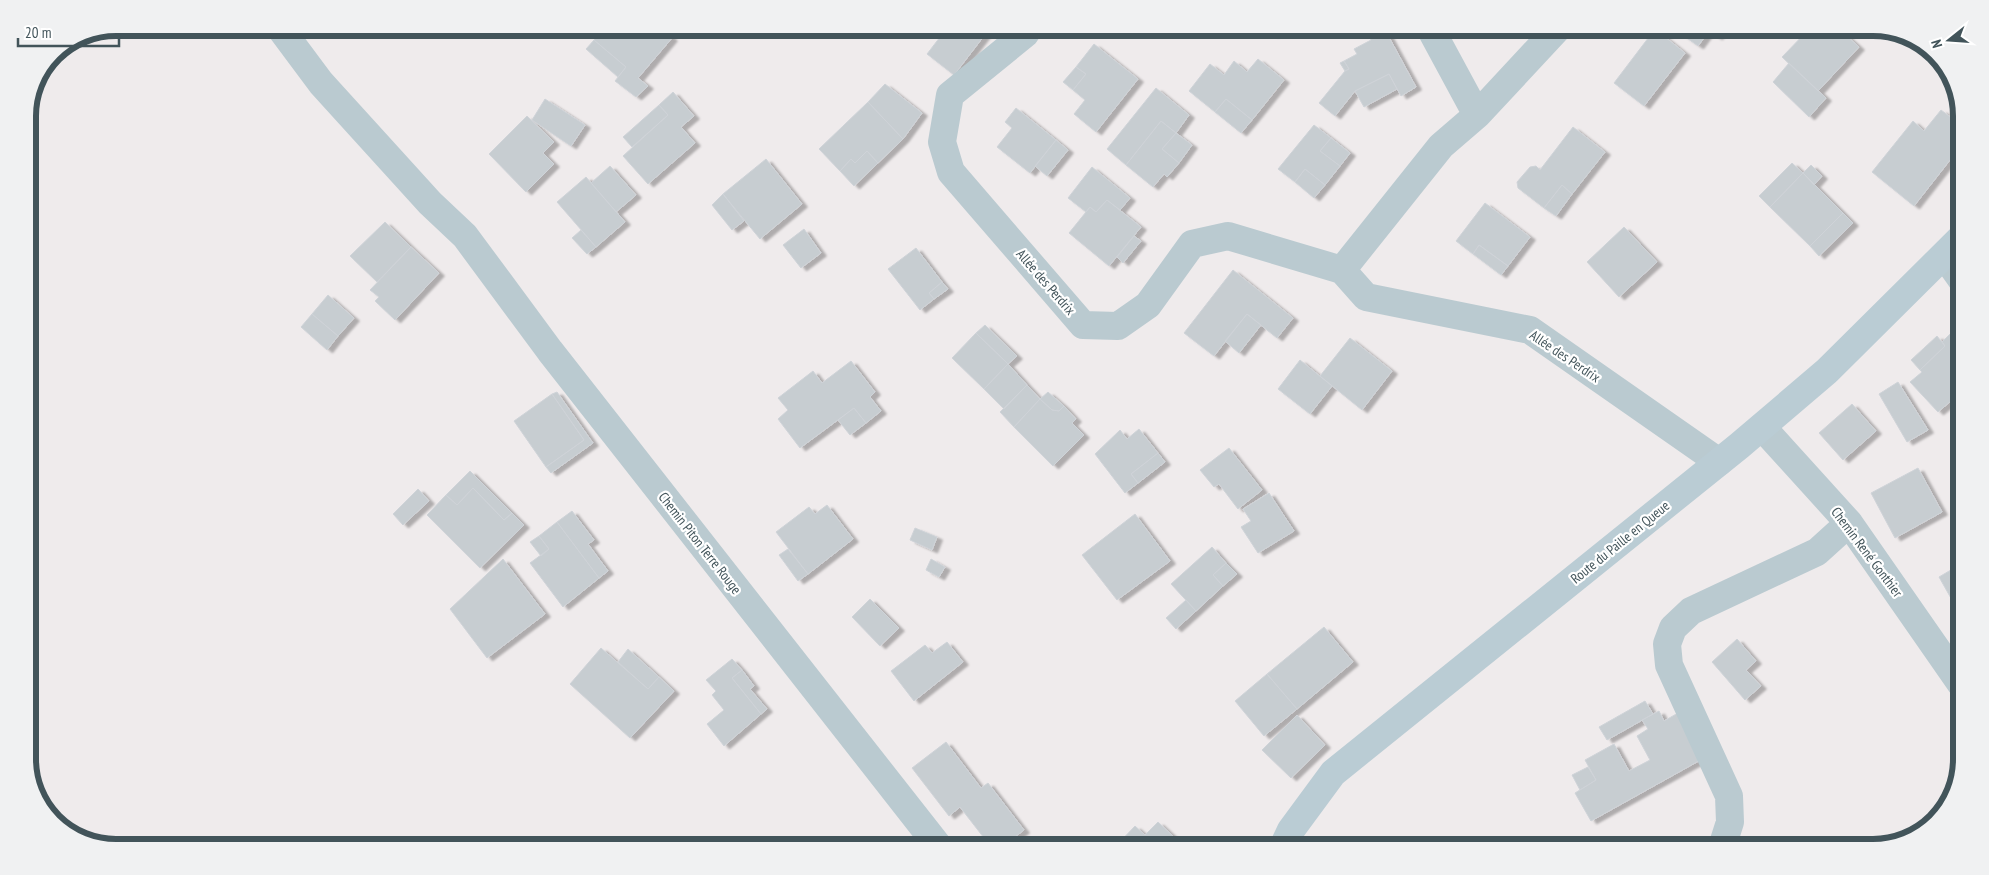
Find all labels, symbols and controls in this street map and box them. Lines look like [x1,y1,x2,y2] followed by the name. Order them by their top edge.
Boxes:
[18,15,119,47] scale bar
[1924,15,1974,65] north arrow
[25,23,51,42] text: 20 m
[1927,38,1946,50] text: N
[1013,245,1080,319] street label: Allée des Perdrix
[1526,326,1604,386] street label: Allée des Perdrix
[655,488,746,598] street label: Chemin Piton Terre Rouge
[1567,496,1673,587] street label: Route du Paille en Queue
[1827,503,1907,601] street label: Chemin René Gonthier

